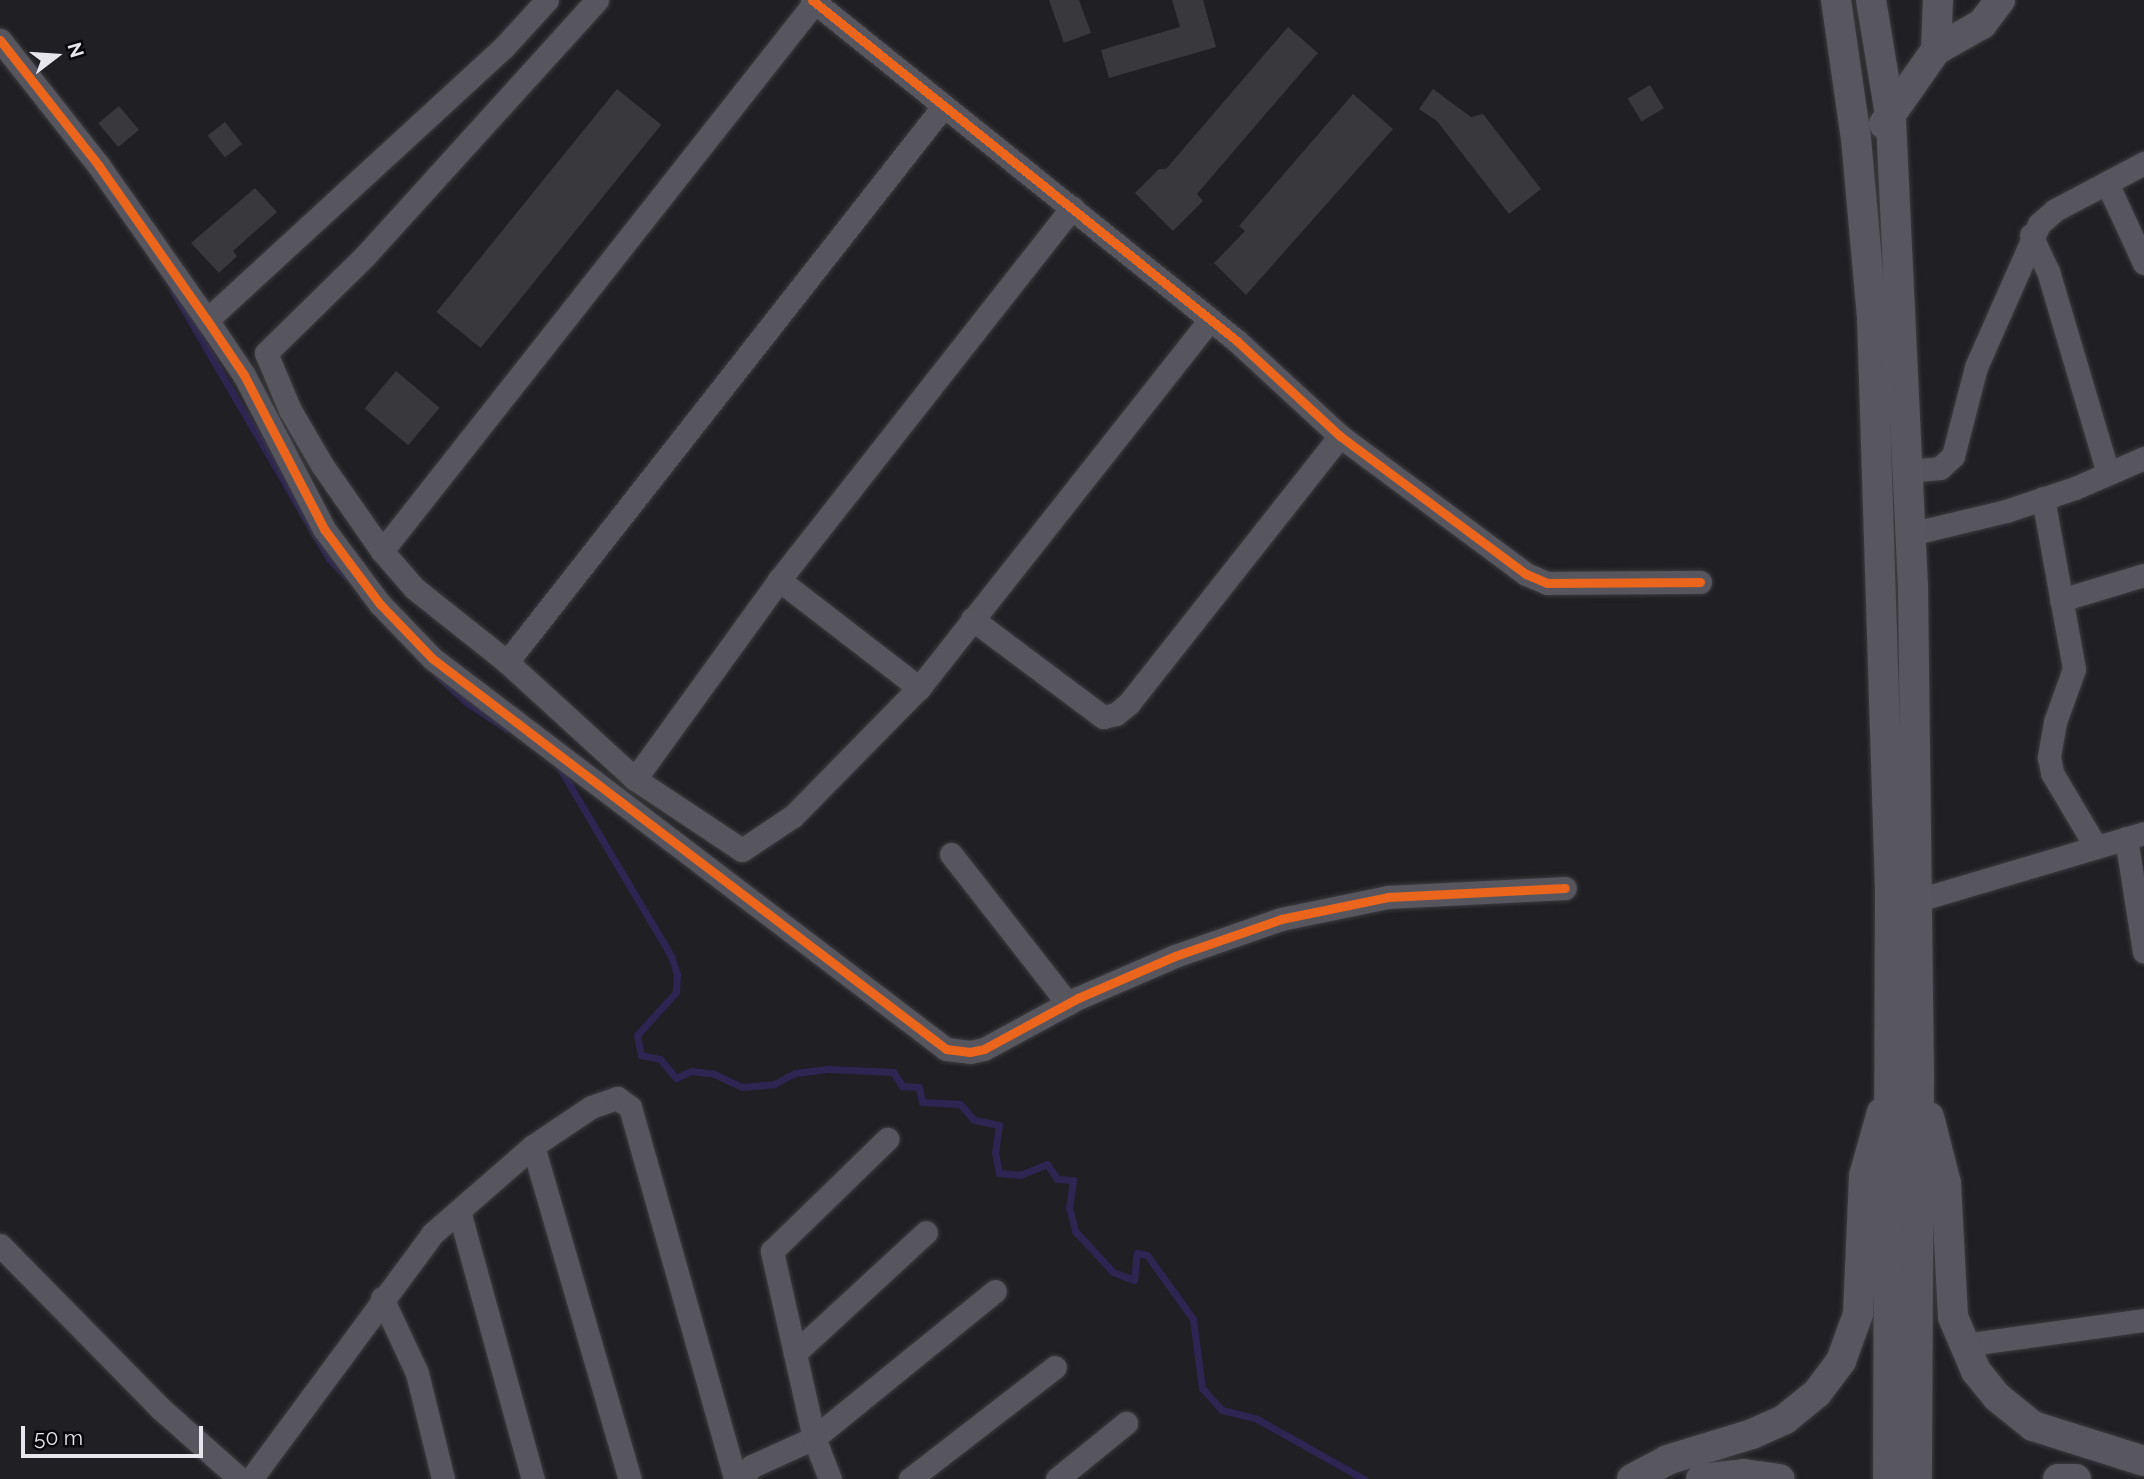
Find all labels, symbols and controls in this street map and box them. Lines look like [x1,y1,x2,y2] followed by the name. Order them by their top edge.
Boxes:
[21,21,91,91] north arrow
[63,40,89,60] text: N
[24,1412,206,1456] scale bar
[34,1425,83,1450] text: 50 m

